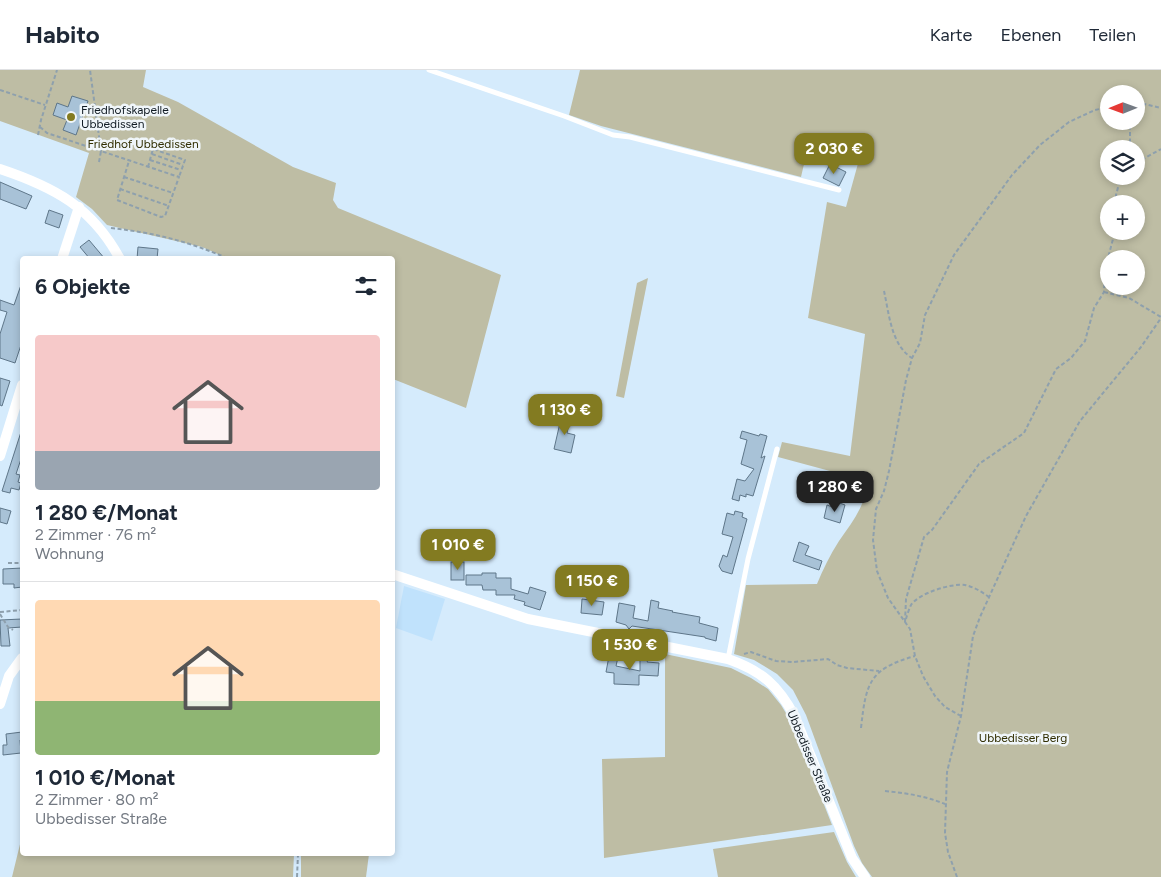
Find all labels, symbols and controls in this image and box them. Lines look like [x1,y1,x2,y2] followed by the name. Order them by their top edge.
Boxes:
[25,20,100,49] text: Habito
[930,24,972,46] text: Karte
[1000,24,1061,46] text: Ebenen
[1089,24,1136,46] text: Teilen
[1100,85,1145,130] north arrow
[1100,85,1145,295] map controls
[81,103,169,131] place label: Friedhofskapelle Ubbedissen
[65,111,77,123] marker: Friedhofskapelle Ubbedissen
[788,132,880,175] pin: 2 030 €
[87,137,199,151] park label: Friedhof Ubbedissen
[805,139,863,158] text: 2 030 €
[1100,140,1145,185] button: layers
[1100,195,1145,240] button: +
[1100,250,1145,295] button: −
[352,272,380,300] icon: filters
[35,274,130,299] text: 6 Objekte
[163,367,253,457] icon: home
[519,394,611,436] pin: 1 130 €
[539,400,591,419] text: 1 130 €
[789,470,881,513] pin: 1 280 €
[808,477,862,496] text: 1 280 €
[35,500,178,525] text: 1 280 €/Monat
[35,525,156,544] text: 2 Zimmer · 76 m²
[412,528,504,571] pin: 1 010 €
[432,535,484,554] text: 1 010 €
[35,544,104,563] text: Wohnung
[546,564,638,607] pin: 1 150 €
[566,571,618,590] text: 1 150 €
[584,628,676,671] pin: 1 530 €
[163,633,253,723] icon: home
[603,635,657,654] text: 1 530 €
[784,708,836,805] street label: Ubbedisser Straße
[979,731,1067,745] park label: Ubbedisser Berg
[35,765,175,790] text: 1 010 €/Monat
[35,790,159,809] text: 2 Zimmer · 80 m²
[35,809,167,828] text: Ubbedisser Straße

